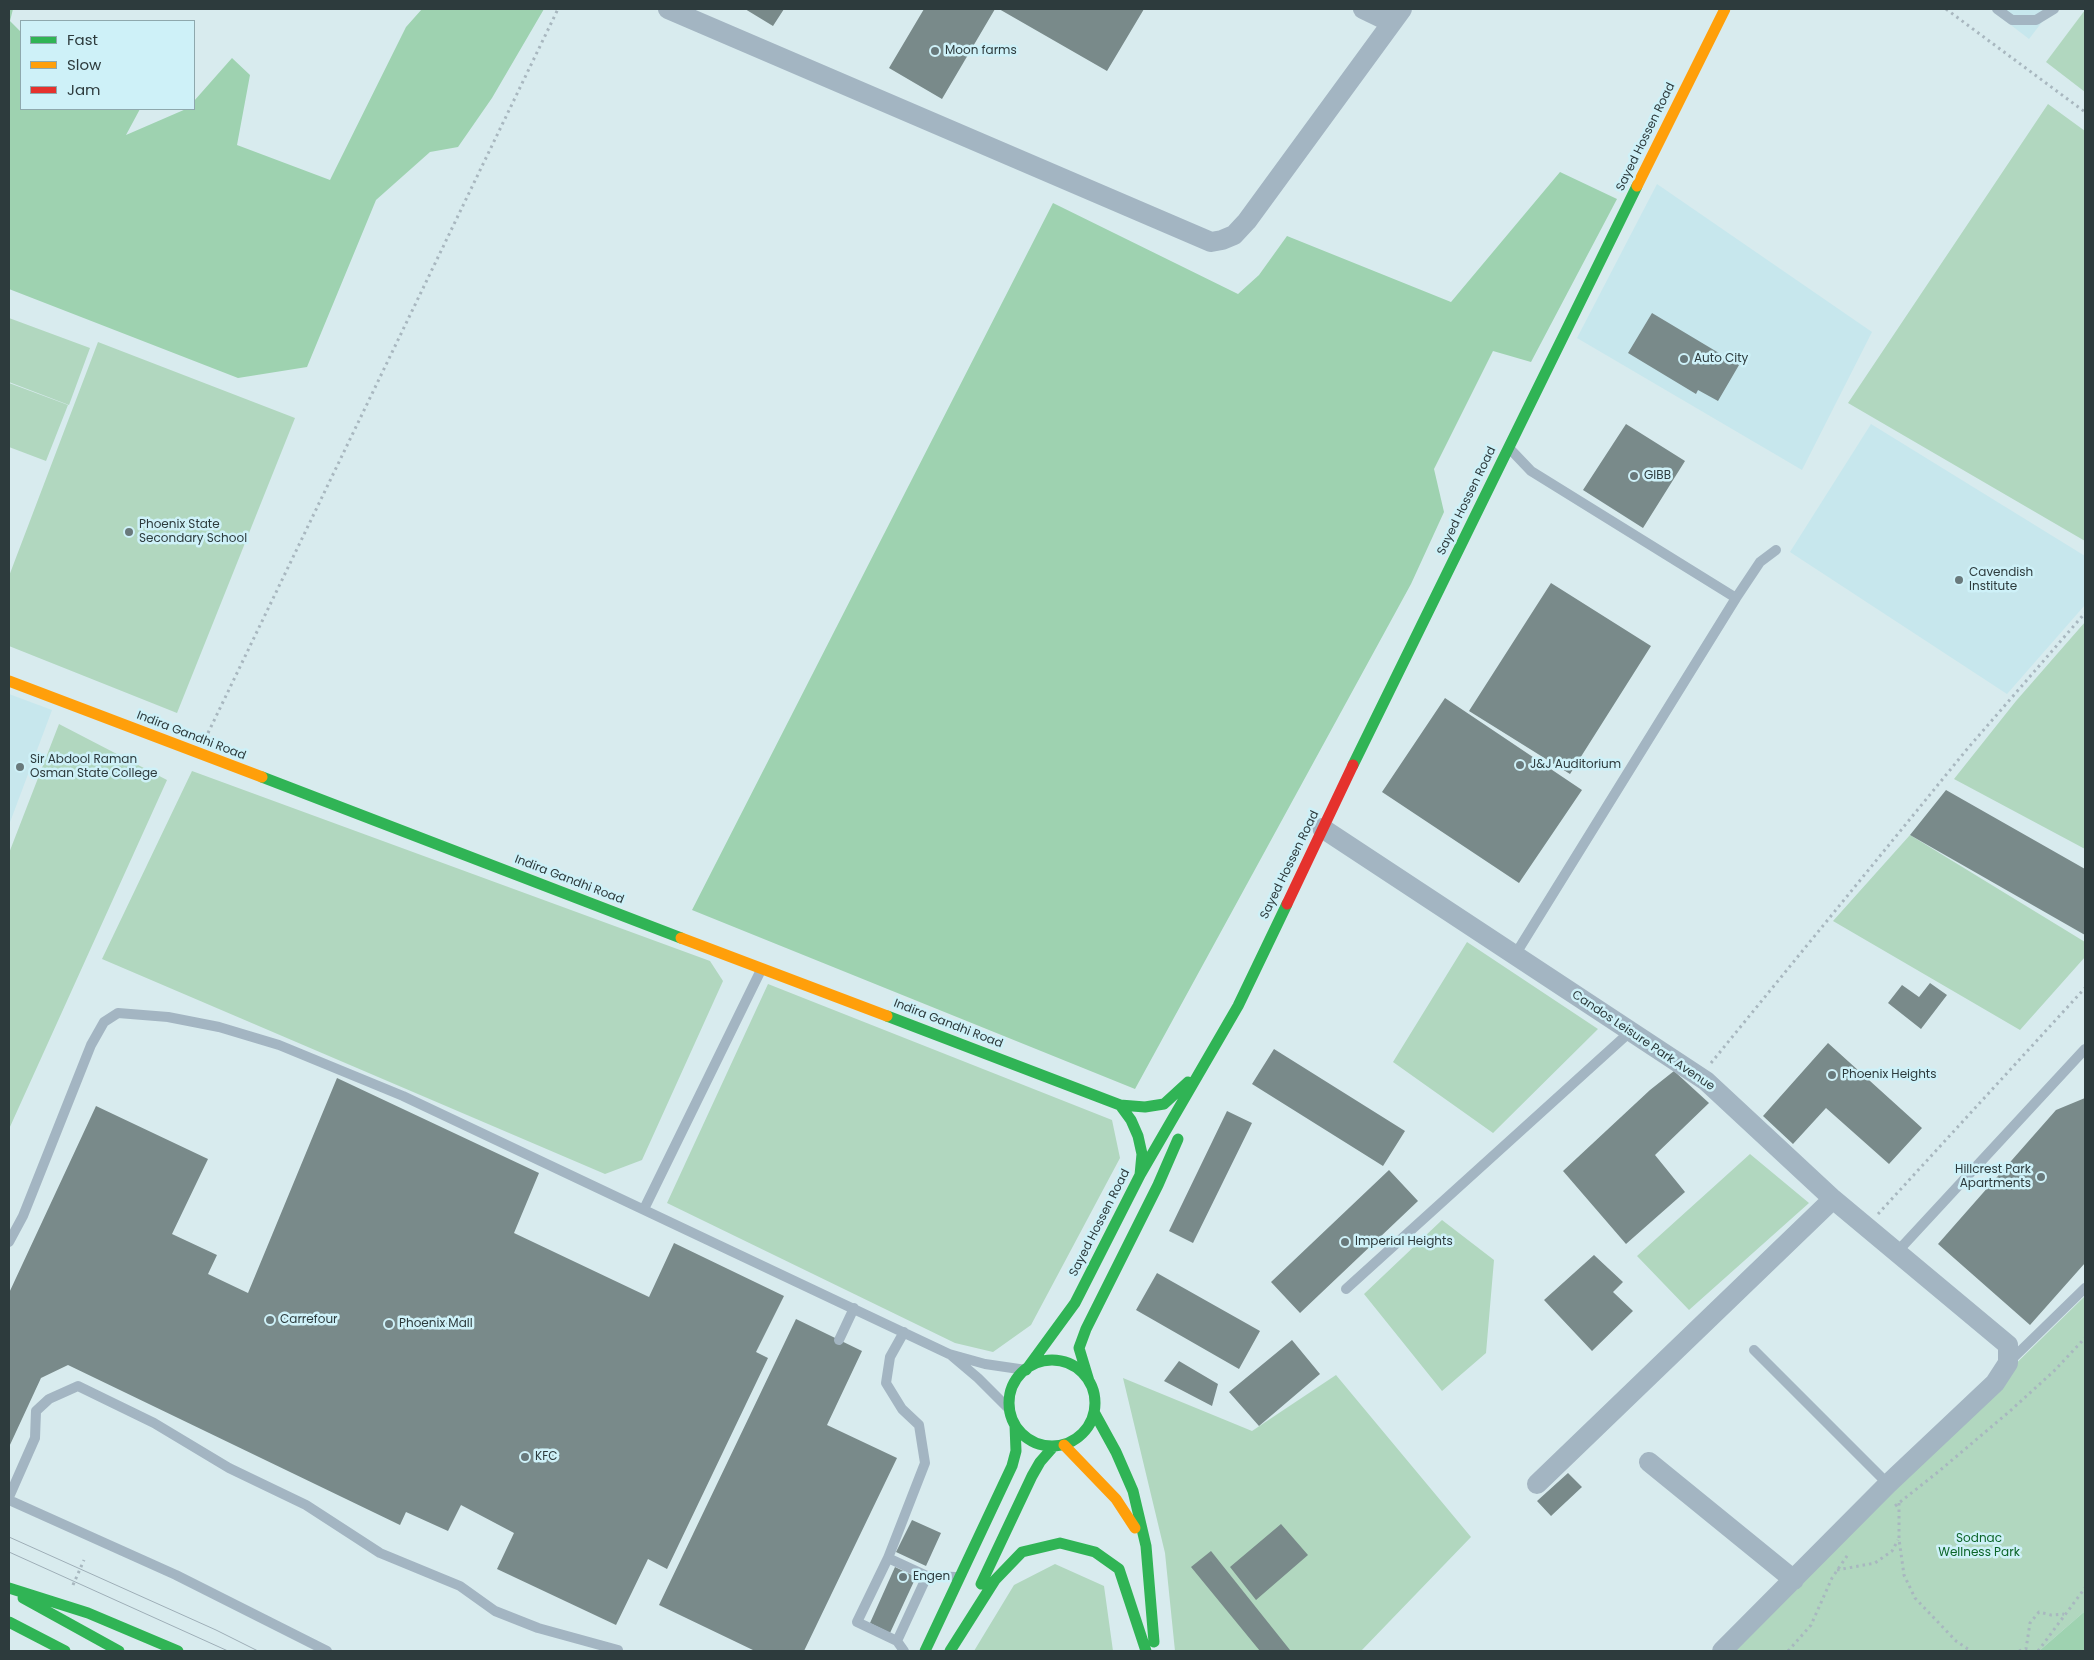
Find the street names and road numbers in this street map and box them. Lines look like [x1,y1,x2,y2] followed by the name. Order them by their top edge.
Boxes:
[1614,80,1678,194] street label: Sayed Hossen Road
[1435,444,1499,558] street label: Sayed Hossen Road
[134,709,248,763] street label: Indira Gandhi Road
[1258,808,1322,922] street label: Sayed Hossen Road
[512,853,626,907] street label: Indira Gandhi Road
[1569,988,1717,1094] street label: Candos Leisure Park Avenue
[891,997,1005,1051] street label: Indira Gandhi Road
[1067,1167,1133,1279] street label: Sayed Hossen Road

